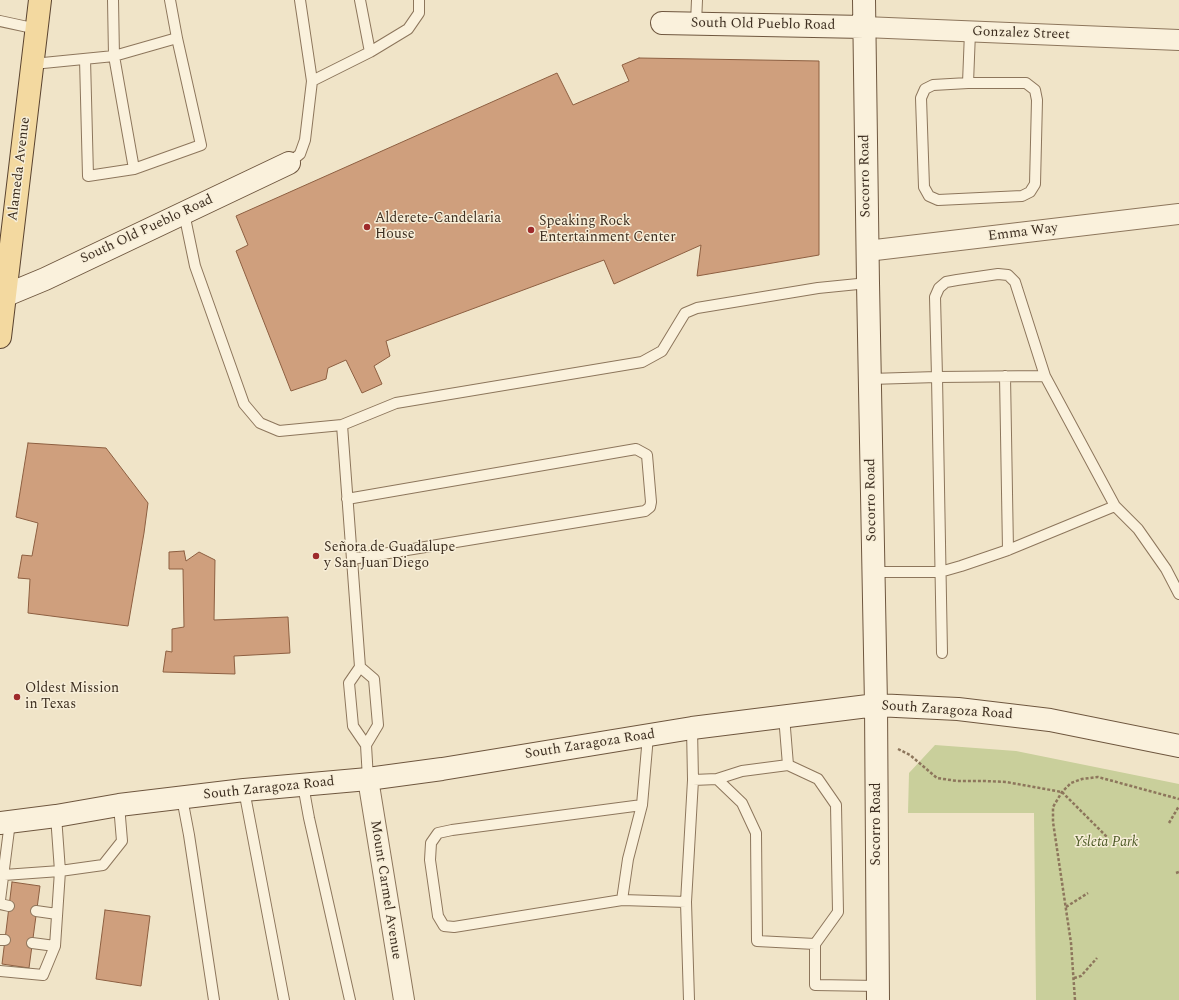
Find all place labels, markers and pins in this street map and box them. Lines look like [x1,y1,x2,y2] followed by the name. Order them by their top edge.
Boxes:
[375,211,501,244] place label: Alderete-Candelaria House
[539,214,676,246] place label: Speaking Rock Entertainment Center
[362,222,372,232] marker: Alderete-Candelaria House
[526,225,536,235] marker: Speaking Rock Entertainment Center
[324,540,455,572] place label: Señora de Guadalupe y San Juan Diego
[311,551,321,561] marker: Señora de Guadalupe y San Juan Diego
[25,681,119,714] place label: Oldest Mission in Texas
[12,692,22,702] marker: Oldest Mission in Texas

